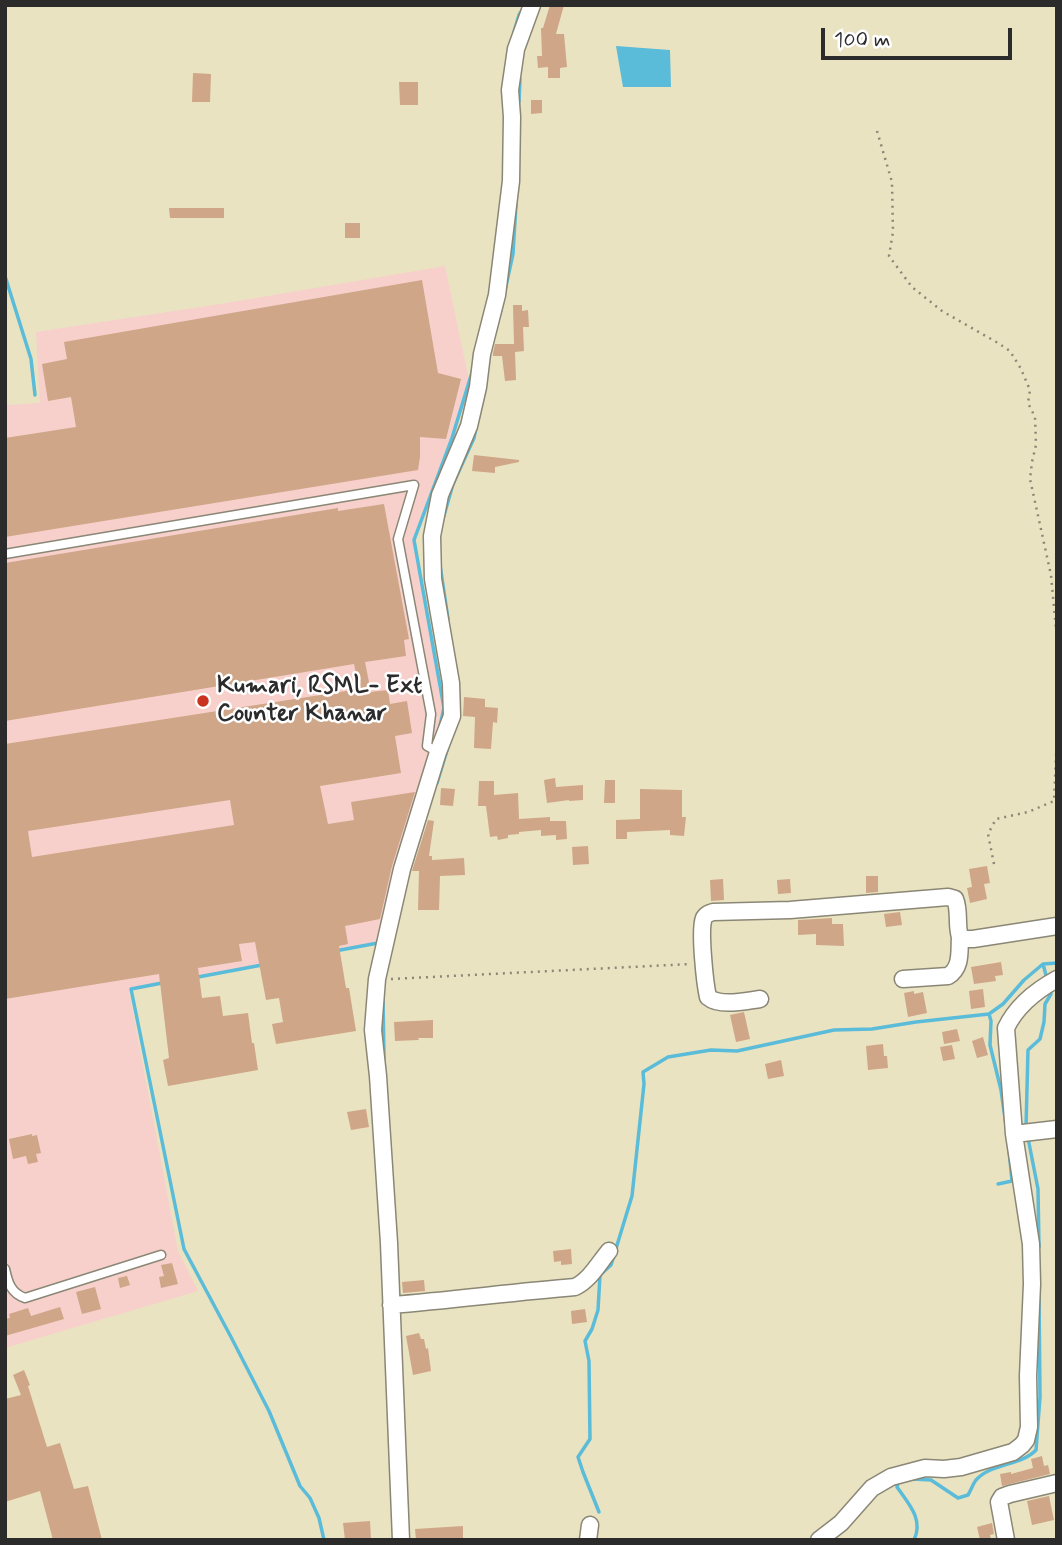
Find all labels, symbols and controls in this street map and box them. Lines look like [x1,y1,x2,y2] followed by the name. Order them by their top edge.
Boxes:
[824,14,1015,58] scale bar
[834,26,890,54] text: 100 m
[217,673,422,729] place label: Kumari, RSML- Ext Counter Khanar
[195,693,211,709] marker: Kumari, RSML- Ext Counter Khanar

